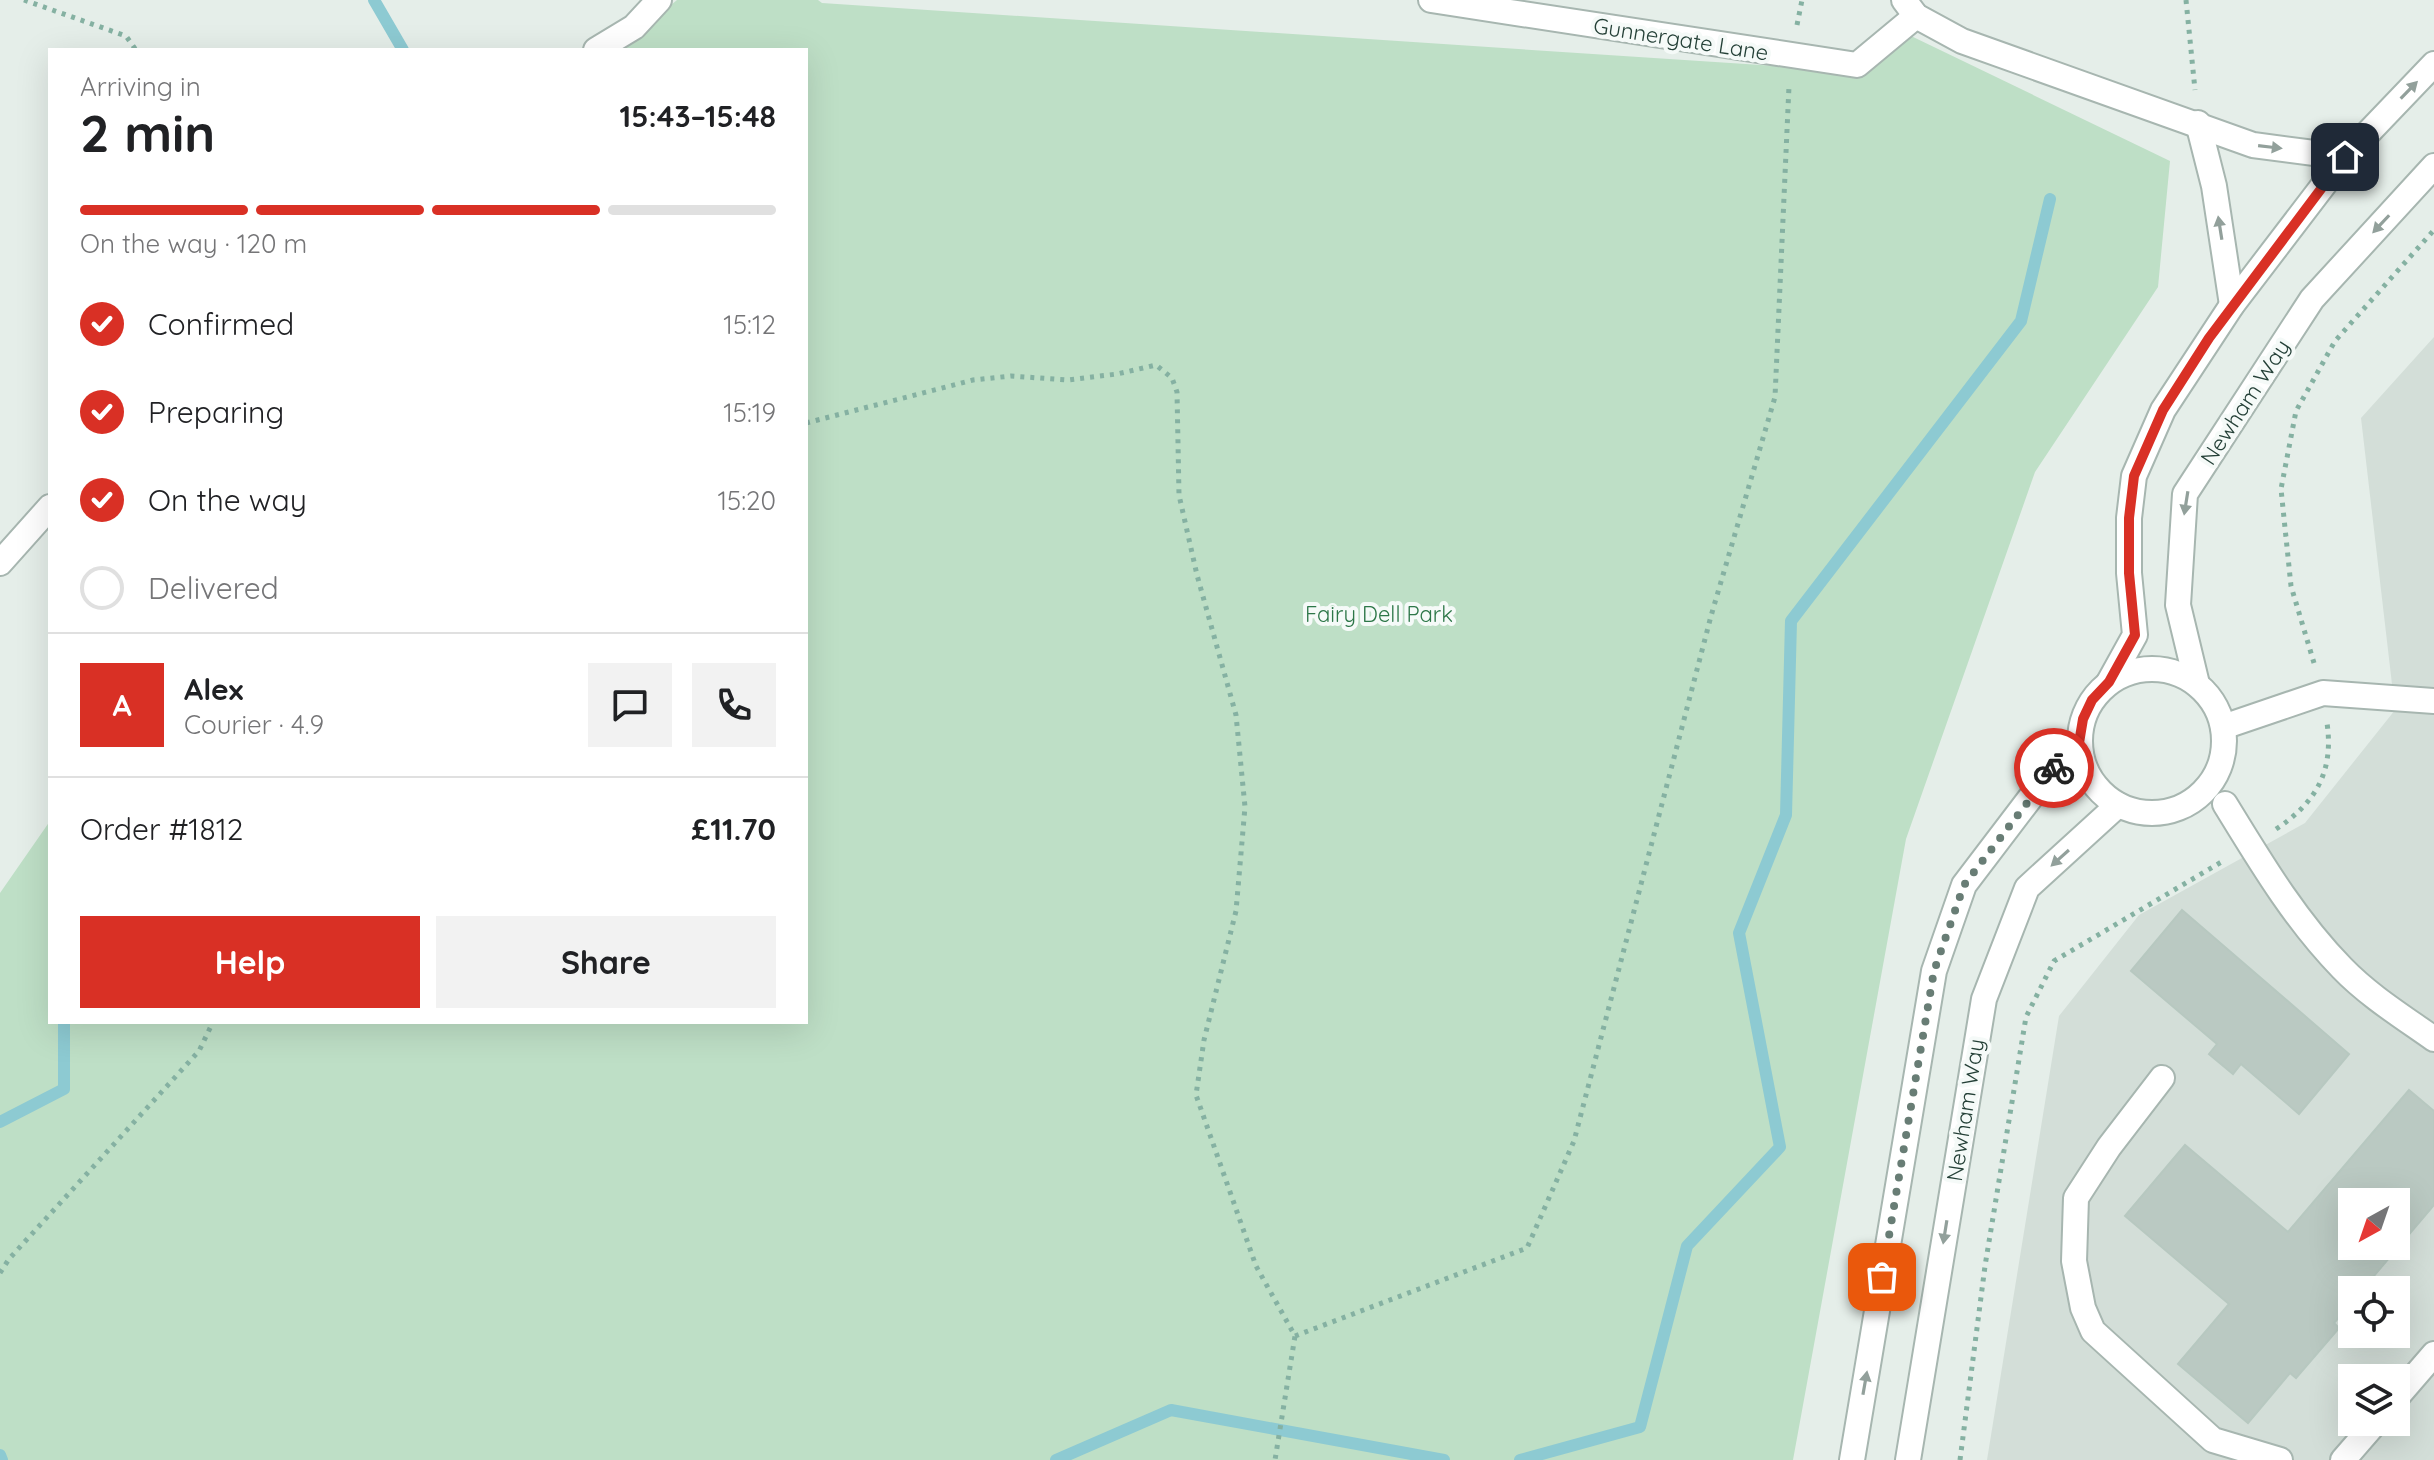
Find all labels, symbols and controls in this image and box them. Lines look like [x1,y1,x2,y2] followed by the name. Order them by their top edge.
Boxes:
[1592,11,1770,67] street label: Gunnergate Lane
[80,70,201,103] text: Arriving in
[2399,81,2418,100] one-way arrow
[620,97,776,135] text: 15:43–15:48
[80,100,215,165] text: 2 min
[2311,123,2379,191] pin
[2323,135,2367,179] icon: home
[2258,141,2283,154] one-way arrow
[2373,214,2391,233] one-way arrow
[2214,215,2226,240] one-way arrow
[80,227,307,260] text: On the way · 120 m
[80,302,124,346] icon: check
[148,305,294,343] text: Confirmed
[723,308,776,341] text: 15:12
[2194,334,2296,470] street label: Newham Way
[80,390,124,434] icon: check
[148,393,284,431] text: Preparing
[723,396,776,429] text: 15:19
[80,478,124,522] icon: check
[148,481,307,519] text: On the way
[717,484,776,517] text: 15:20
[2179,491,2191,516] one-way arrow
[148,569,279,607] text: Delivered
[1305,600,1453,628] park label: Fairy Dell Park
[588,663,672,747] button: chat
[692,663,776,747] button: phone
[184,670,243,708] text: Alex
[112,686,132,724] text: A
[184,708,324,741] text: Courier · 4.9
[2014,728,2094,808] courier
[2032,746,2076,790] icon: bike
[80,810,243,848] text: Order #1812
[692,810,776,848] text: £11.70
[2051,848,2070,866] one-way arrow
[80,916,420,1008] button: Help
[436,916,776,1008] button: Share
[1940,1037,1990,1183] street label: Newham Way
[2338,1188,2410,1260] north arrow
[2338,1188,2410,1436] map controls
[1938,1220,1951,1245] one-way arrow
[1848,1243,1916,1311] pin
[1860,1255,1904,1299] icon: bag
[2338,1276,2410,1348] button: locate
[2338,1364,2410,1436] button: layers
[1859,1370,1871,1395] one-way arrow

